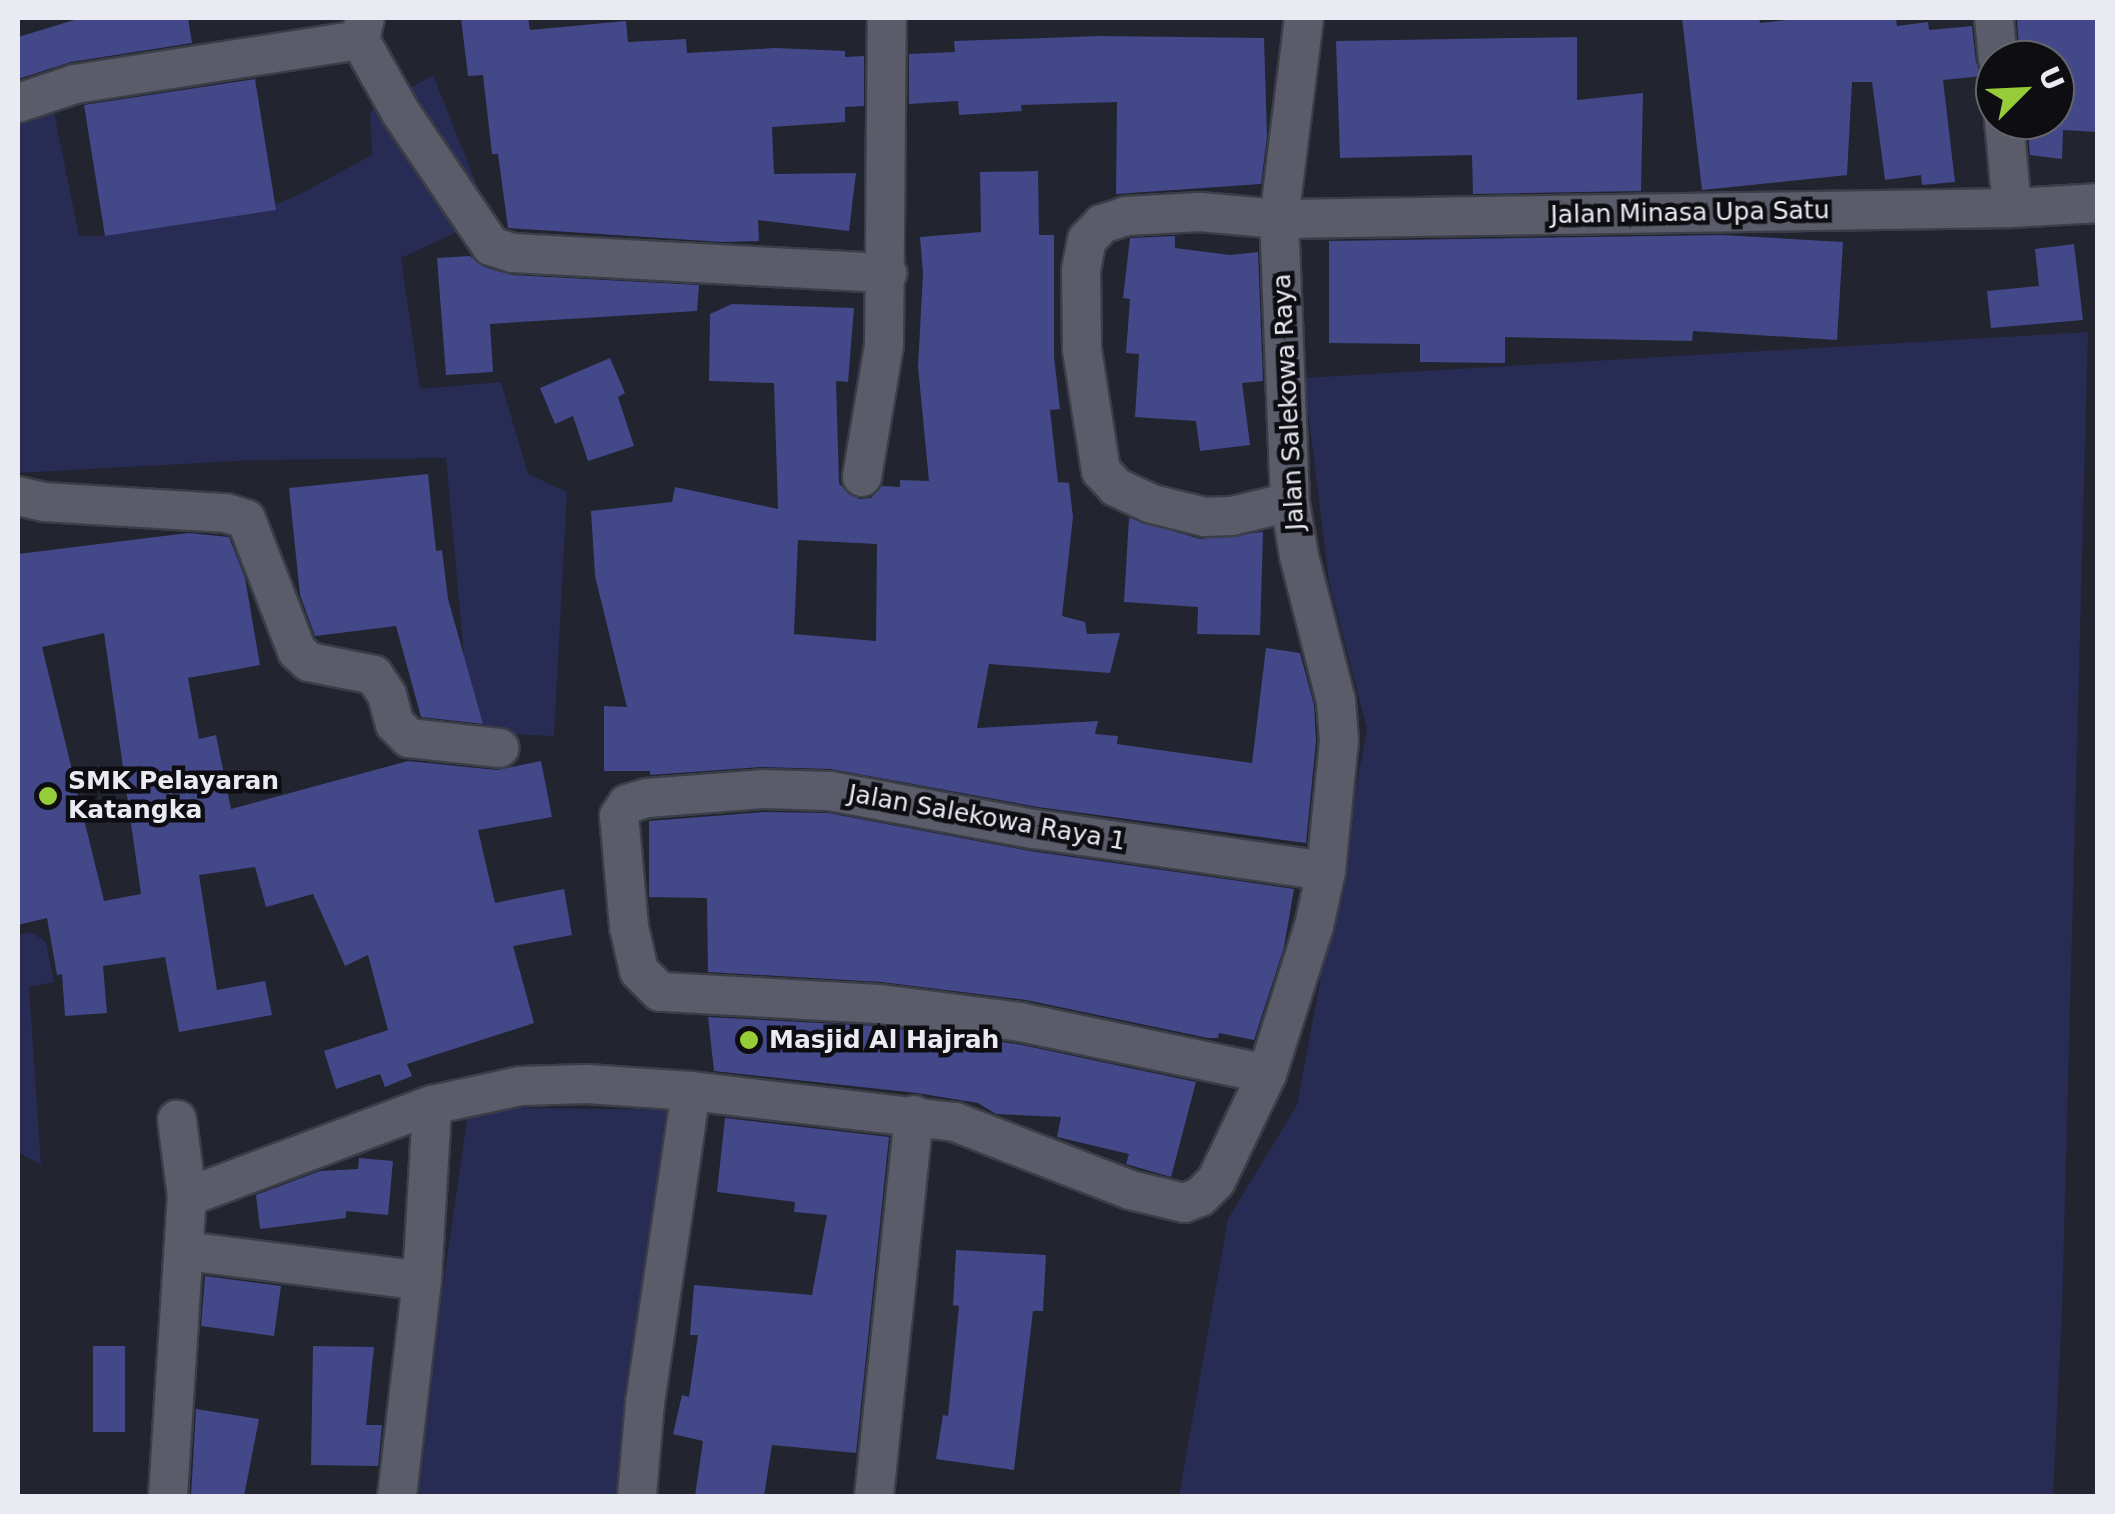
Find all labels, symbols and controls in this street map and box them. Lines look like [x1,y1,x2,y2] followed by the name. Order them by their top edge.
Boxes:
[1975,40,2075,140] north arrow
[2031,61,2071,96] text: U
[1550,196,1830,230] street label: Jalan Minasa Upa Satu
[1267,273,1311,531] street label: Jalan Salekowa Raya
[68,767,279,826] place label: SMK Pelayaran Katangka
[846,779,1128,857] street label: Jalan Salekowa Raya 1
[37,785,59,807] marker: SMK Pelayaran Katangka
[769,1025,999,1055] place label: Masjid Al Hajrah
[738,1029,760,1051] marker: Masjid Al Hajrah

